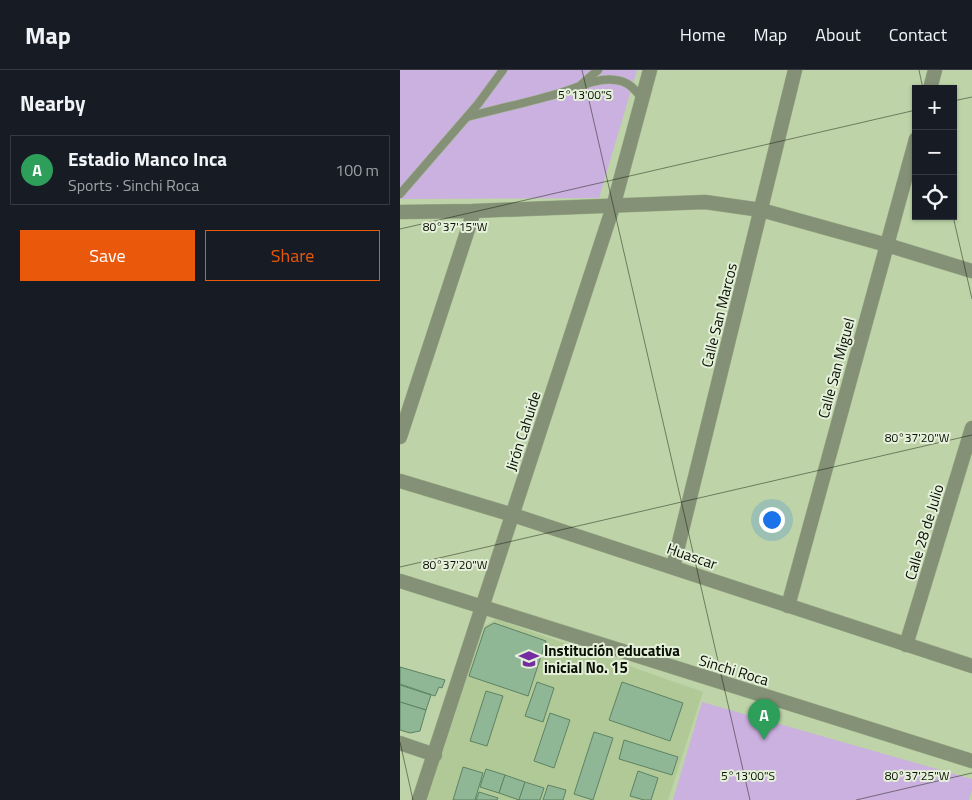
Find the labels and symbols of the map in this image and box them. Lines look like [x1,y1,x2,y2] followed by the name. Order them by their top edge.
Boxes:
[558,85,612,104] text: 5°13'00"S
[423,217,488,236] text: 80°37'15"W
[695,260,743,370] street label: Calle San Marcos
[812,315,860,421] street label: Calle San Miguel
[499,388,547,474] street label: Jirón Cahuide
[885,428,950,447] text: 80°37'20"W
[898,481,950,583] street label: Calle 28 de Julio
[759,507,785,533] your location
[664,537,720,575] street label: Huascar
[423,555,488,574] text: 80°37'20"W
[544,639,680,679] place label: Institución educativa inicial No. 15
[518,648,540,670] school or university icon: Institución educativa inicial No. 15
[696,649,772,692] street label: Sinchi Roca
[748,699,780,740] pin: A
[721,766,775,785] text: 5°13'00"S
[885,766,950,785] text: 80°37'25"W

